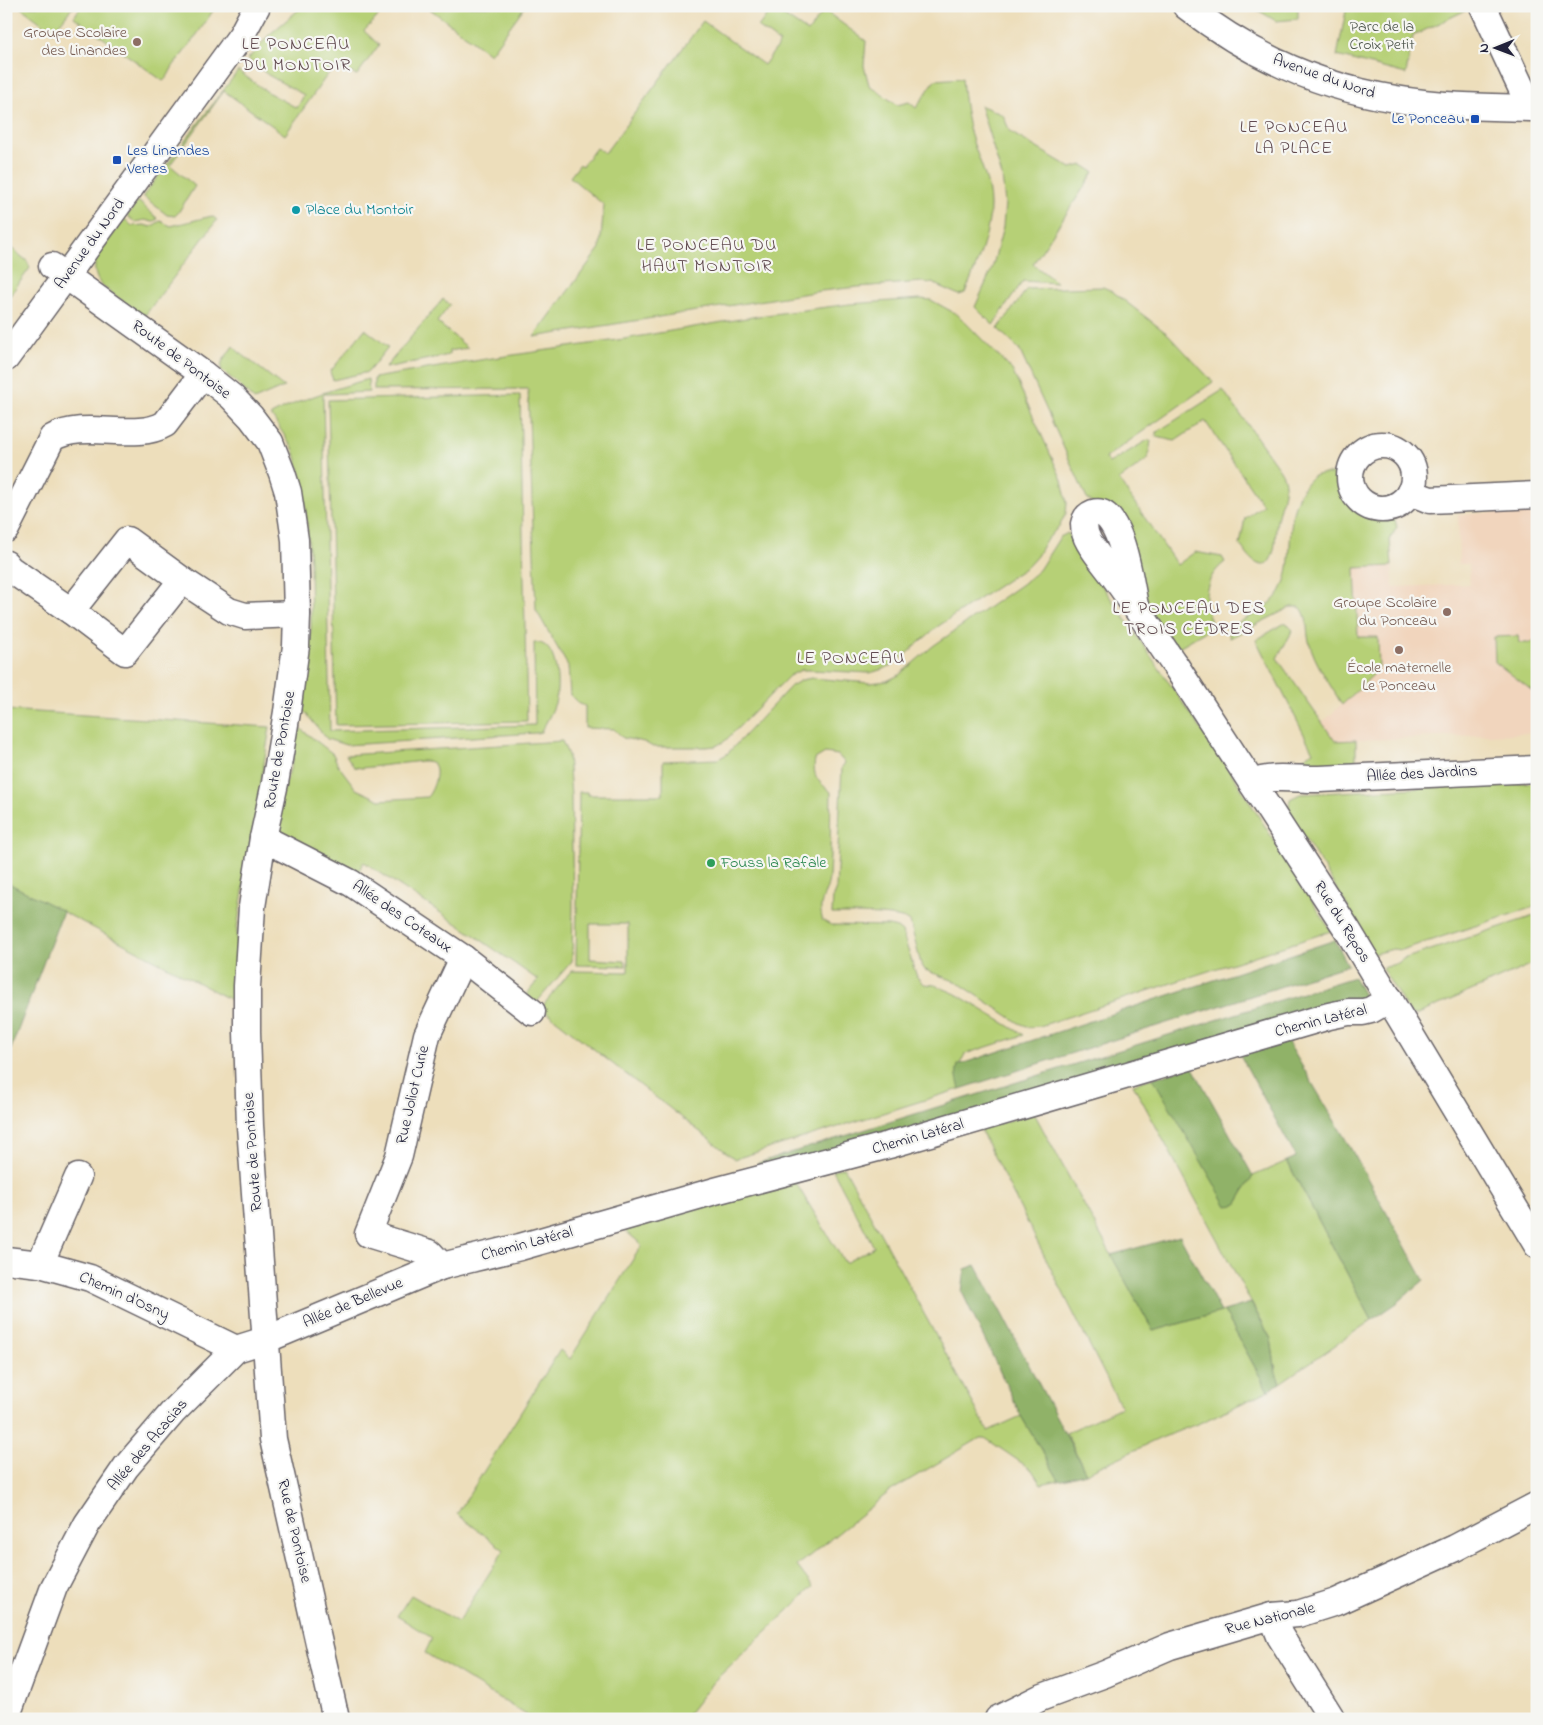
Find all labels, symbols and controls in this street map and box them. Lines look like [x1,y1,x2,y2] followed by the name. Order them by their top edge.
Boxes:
[1349,15,1415,57] park label: Parc de la Croix Petit
[23,21,128,63] place label: Groupe Scolaire des Linandes
[1470,22,1520,72] north arrow
[240,32,351,79] district label: LE PONCEAU DU MONTOIR
[131,36,143,48] marker: Groupe Scolaire des Linandes
[1474,43,1495,53] text: N
[1270,48,1378,106] street label: Avenue du Nord
[1391,107,1465,131] place label: Le Ponceau
[1469,113,1481,125] marker: Le Ponceau
[1240,115,1348,162] district label: LE PONCEAU LA PLACE
[126,139,210,181] place label: Les Linandes Vertes
[111,154,123,166] marker: Les Linandes Vertes
[49,194,131,294] street label: Avenue du Nord
[306,198,413,222] place label: Place du Montoir
[290,204,302,216] marker: Place du Montoir
[637,233,777,280] district label: LE PONCEAU DU HAUT MONTOIR
[126,314,237,406] street label: Route de Pontoise
[1333,591,1438,633] place label: Groupe Scolaire du Ponceau
[1113,596,1265,643] district label: LE PONCEAU DES TROIS CÈDRES
[1441,606,1453,618] marker: Groupe Scolaire du Ponceau
[1393,644,1405,656] marker: École maternelle Le Ponceau
[797,646,905,672] district label: LE PONCEAU
[1347,656,1452,698] place label: École maternelle Le Ponceau
[258,688,302,811] street label: Route de Pontoise
[1366,759,1478,789] street label: Allée des Jardins
[720,851,827,875] place label: Fouss la Rafale
[705,857,717,869] marker: Fouss la Rafale
[347,874,457,960] street label: Allée des Coteaux
[1307,876,1377,968] street label: Rue du Repos
[1272,998,1370,1044] street label: Chemin Latéral
[390,1042,436,1147] street label: Rue Joliot Curie
[237,1091,269,1212] street label: Route de Pontoise
[869,1112,967,1162] street label: Chemin Latéral
[478,1220,576,1268] street label: Chemin Latéral
[75,1265,173,1327] street label: Chemin d'Osny
[299,1271,408,1335] street label: Allée de Bellevue
[102,1394,194,1496] street label: Allée des Acacias
[270,1477,318,1586] street label: Rue de Pontoise
[1223,1596,1318,1642] street label: Rue Nationale

